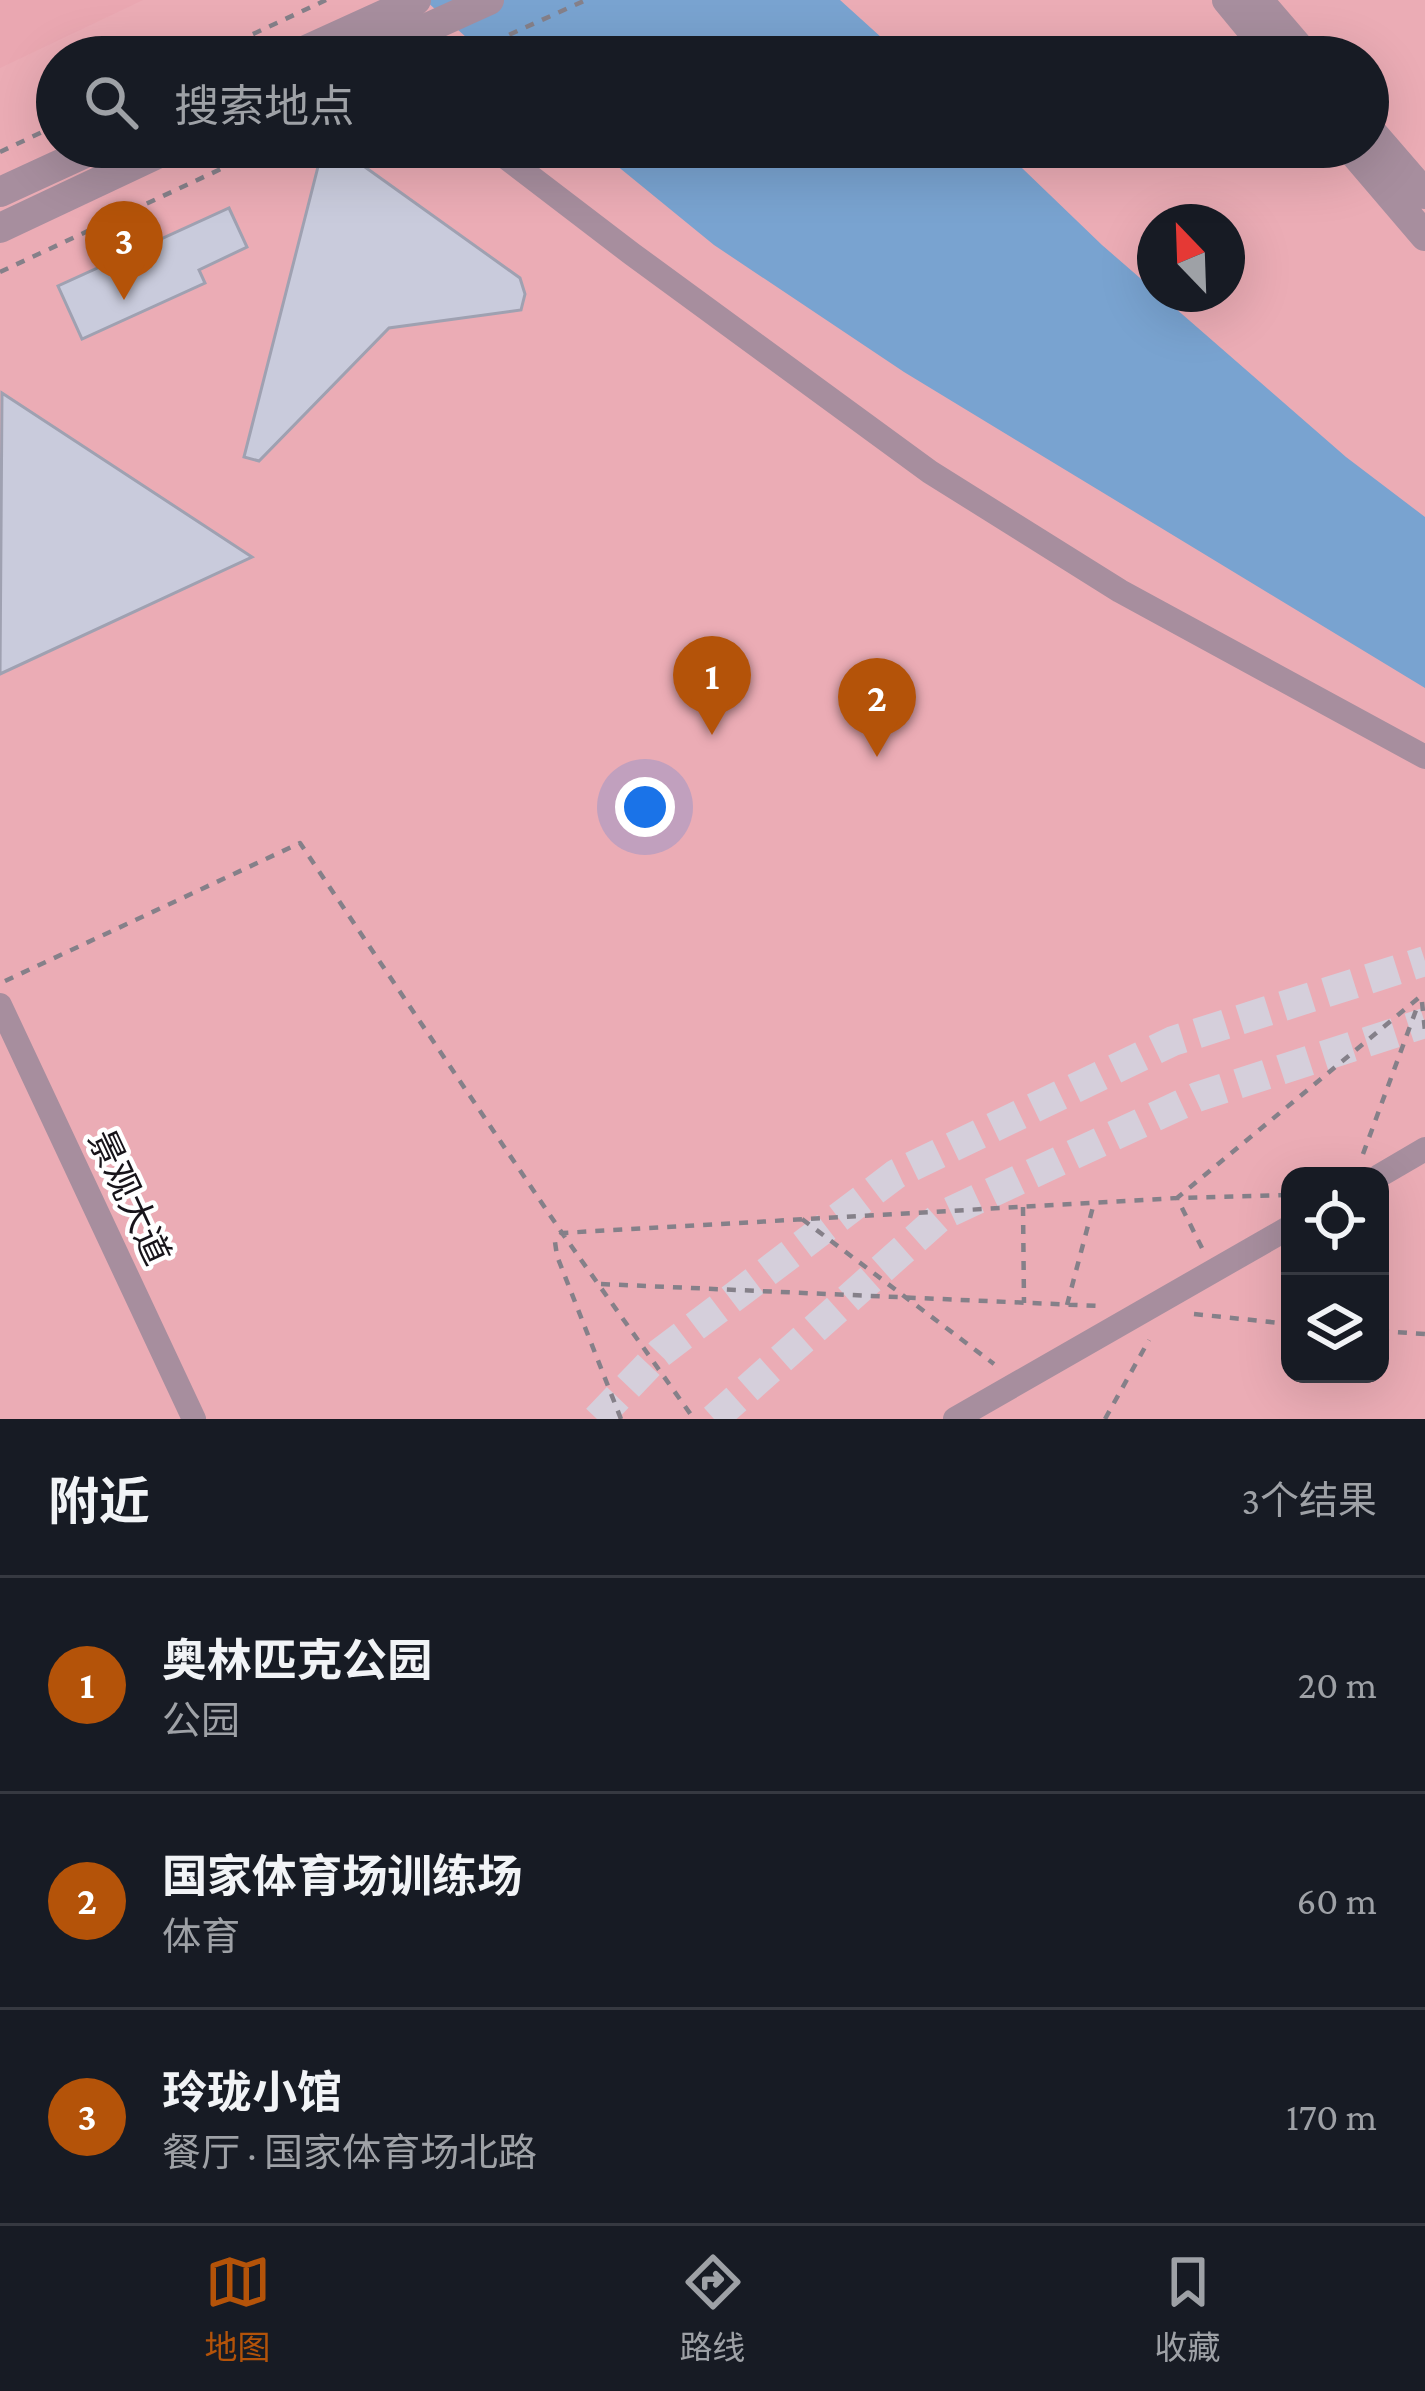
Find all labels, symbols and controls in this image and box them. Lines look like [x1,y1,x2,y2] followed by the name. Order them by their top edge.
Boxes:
[36,36,1389,168] search box
[78,69,144,135] icon: search
[174,82,354,132] text: 搜索地点
[85,201,163,300] pin: 3
[1137,204,1245,312] north arrow
[673,636,751,735] pin: 1
[838,658,916,757] pin: 2
[615,777,675,837] your location
[81,1124,178,1271] street label: 景观大道
[1281,1167,1389,1383] map controls
[1281,1167,1389,1275] button: locate
[1281,1275,1389,1383] button: layers
[48,1473,150,1530] text: 附近
[1241,1479,1377,1522] text: 3个结果
[162,1636,432,1686] text: 奥林匹克公园
[80,1663,94,1706] text: 1
[1298,1663,1377,1706] text: 20 m
[162,1699,240,1742] text: 公园
[162,1852,522,1902] text: 国家体育场训练场
[77,1879,97,1922] text: 2
[1296,1879,1377,1922] text: 60 m
[162,1915,240,1958] text: 体育
[162,2068,342,2118] text: 玲珑小馆
[77,2095,97,2138] text: 3
[1286,2095,1377,2138] text: 170 m
[162,2131,537,2174] text: 餐厅 · 国家体育场北路
[205,2249,271,2369] tab: 地图
[680,2249,746,2369] tab: 路线
[1155,2249,1221,2369] tab: 收藏

